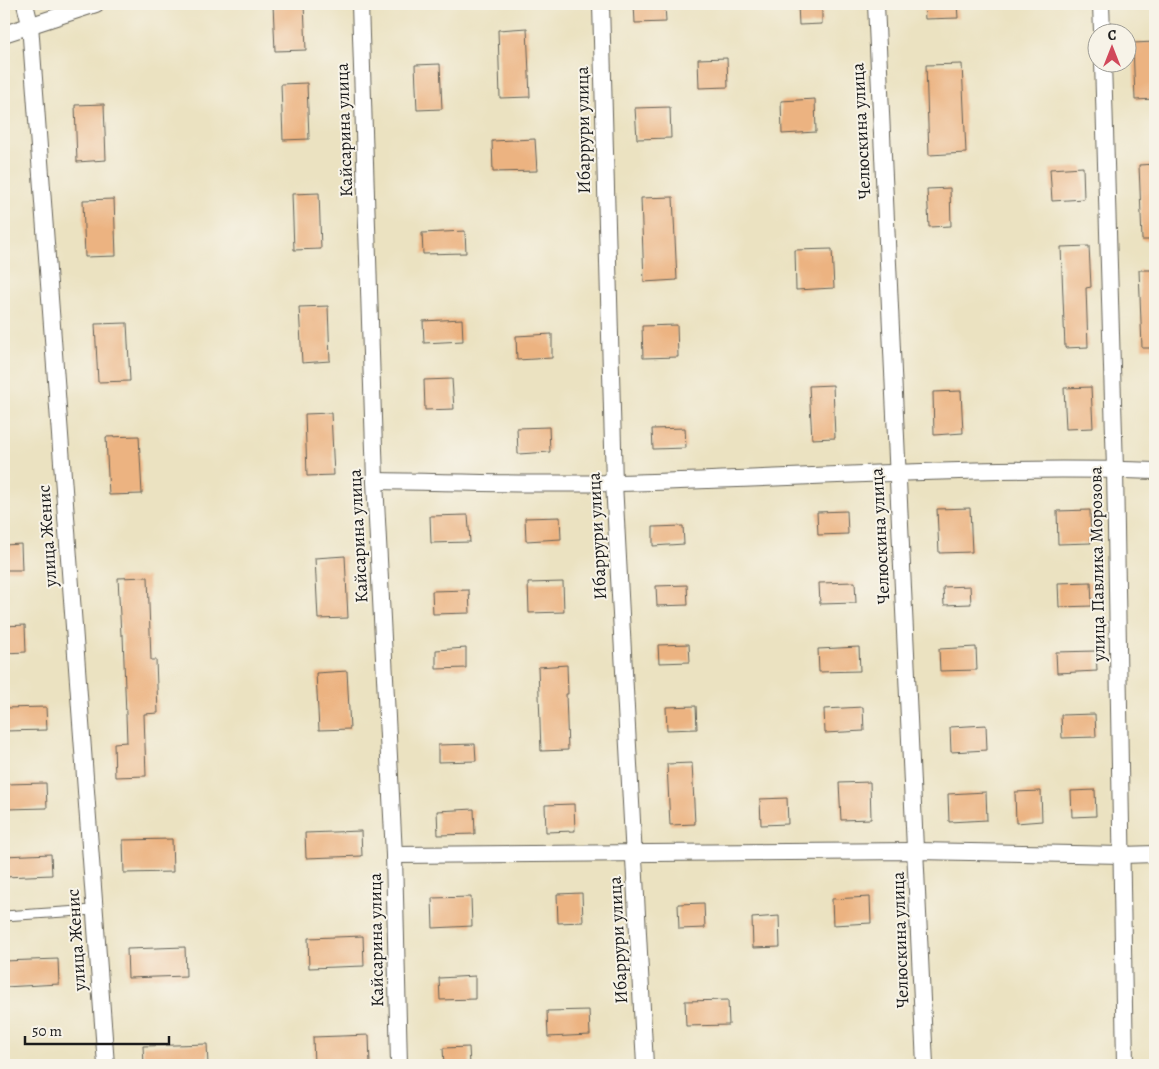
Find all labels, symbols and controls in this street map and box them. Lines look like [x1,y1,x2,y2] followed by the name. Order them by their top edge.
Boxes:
[1086,22,1136,72] north arrow
[1108,26,1117,45] text: С
[845,61,877,200] street label: Челюскина улица
[330,62,358,198] street label: Кайсарина улица
[570,65,596,194] street label: Ибаррури улица
[1083,465,1111,663] street label: улица Павлика Морозова
[864,466,896,605] street label: Челюскина улица
[342,468,373,604] street label: Кайсарина улица
[582,471,612,600] street label: Ибаррури улица
[31,484,63,589] street label: улица Женис
[886,871,914,1009] street label: Челюскина улица
[363,872,389,1007] street label: Кайсарина улица
[603,875,633,1004] street label: Ибаррури улица
[60,888,92,993] street label: улица Женис
[25,1014,169,1046] scale bar
[32,1021,62,1041] text: 50 m

